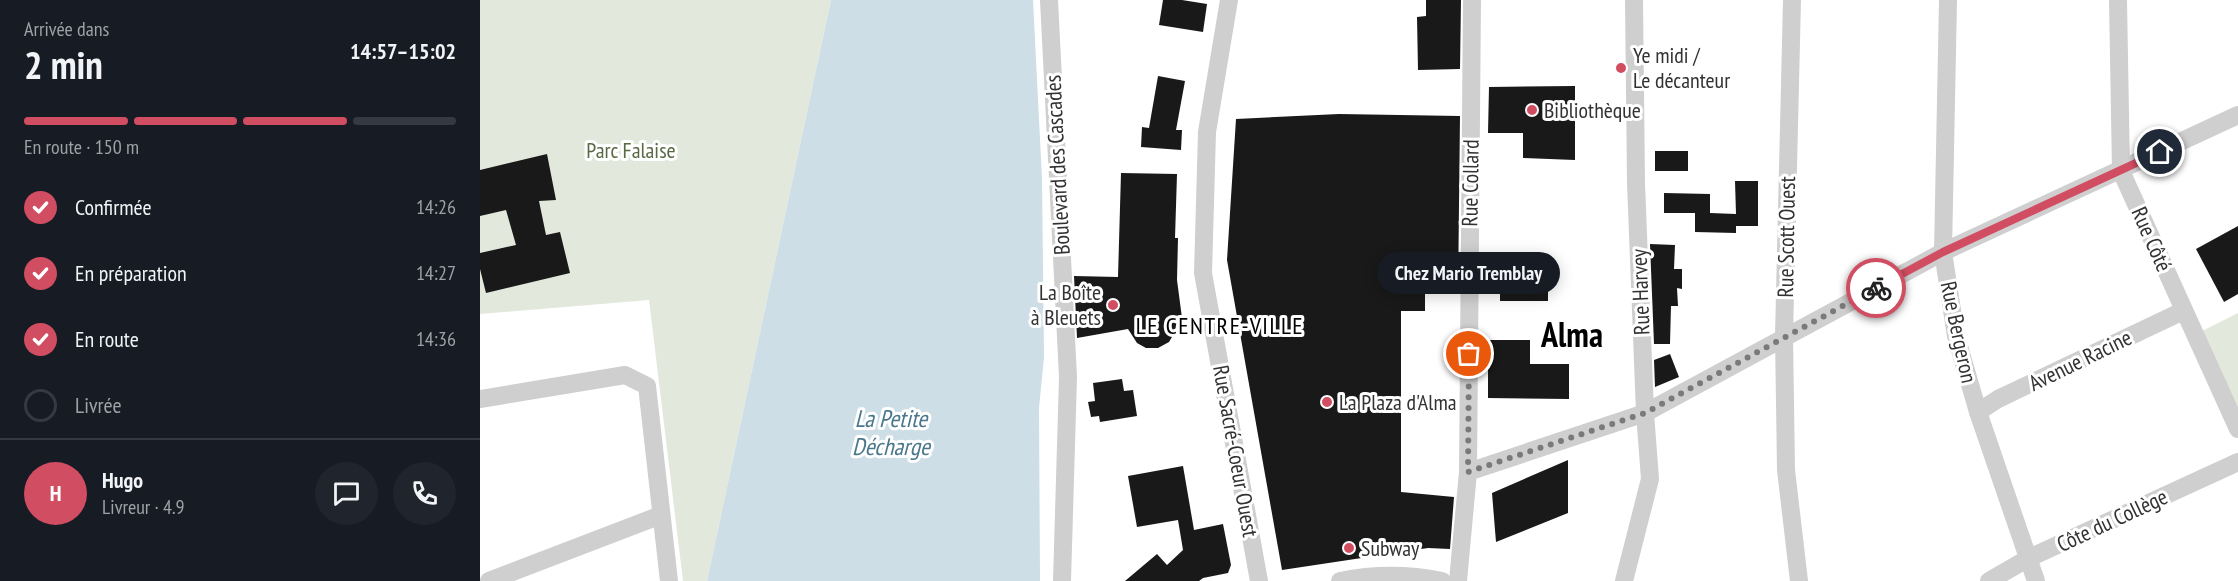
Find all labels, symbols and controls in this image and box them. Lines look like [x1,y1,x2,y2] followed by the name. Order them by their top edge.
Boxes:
[24,16,109,42] text: Arrivée dans
[350,37,456,65] text: 14:57–15:02
[24,39,103,90] text: 2 min
[1633,41,1730,94] place label: Ye midi / Le décanteur
[1614,61,1628,75] marker: Ye midi / Le décanteur
[1038,74,1076,256] street label: Boulevard des Cascades
[1544,96,1641,124] place label: Bibliothèque
[1525,103,1539,117] marker: Bibliothèque
[2134,126,2185,177] pin
[24,134,139,160] text: En route · 150 m
[2143,135,2176,168] icon: home
[586,136,676,164] park label: Parc Falaise
[1455,139,1485,227] street label: Rue Collard
[1771,176,1801,298] street label: Rue Scott Ouest
[24,191,57,224] icon: check
[75,193,152,221] text: Confirmée
[416,194,456,220] text: 14:26
[2125,202,2179,276] street label: Rue Côté
[1624,248,1655,335] street label: Rue Harvey
[1378,252,1560,294] callout: Chez Mario Tremblay
[24,257,57,290] icon: check
[1846,258,1906,318] courier
[75,259,187,287] text: En préparation
[416,260,456,286] text: 14:27
[1395,260,1542,286] text: Chez Mario Tremblay
[1860,272,1893,305] icon: bike
[1031,278,1101,331] place label: La Boîte à Bleuets
[1935,279,1983,385] street label: Rue Bergeron
[1106,298,1120,312] marker: La Boîte à Bleuets
[1136,310,1304,341] district label: LE CENTRE-VILLE
[1540,312,1603,356] district label: Alma
[24,323,57,356] icon: check
[2024,323,2136,397] street label: Avenue Racine
[75,325,139,353] text: En route
[416,326,456,352] text: 14:36
[1443,328,1494,379] pin
[1452,337,1485,370] icon: bag
[1207,363,1265,539] street label: Rue Sacré-Coeur Ouest
[1339,388,1457,416] place label: La Plaza d'Alma
[75,391,121,419] text: Livrée
[1320,395,1334,409] marker: La Plaza d'Alma
[852,403,932,462] water label: La Petite Décharge
[315,462,378,525] button: chat
[393,462,456,525] button: phone
[102,466,143,494] text: Hugo
[50,479,61,507] text: H
[2052,482,2172,558] street label: Côte du Collège
[102,494,185,520] text: Livreur · 4.9
[1361,534,1420,562] place label: Subway
[1342,541,1356,555] marker: Subway

